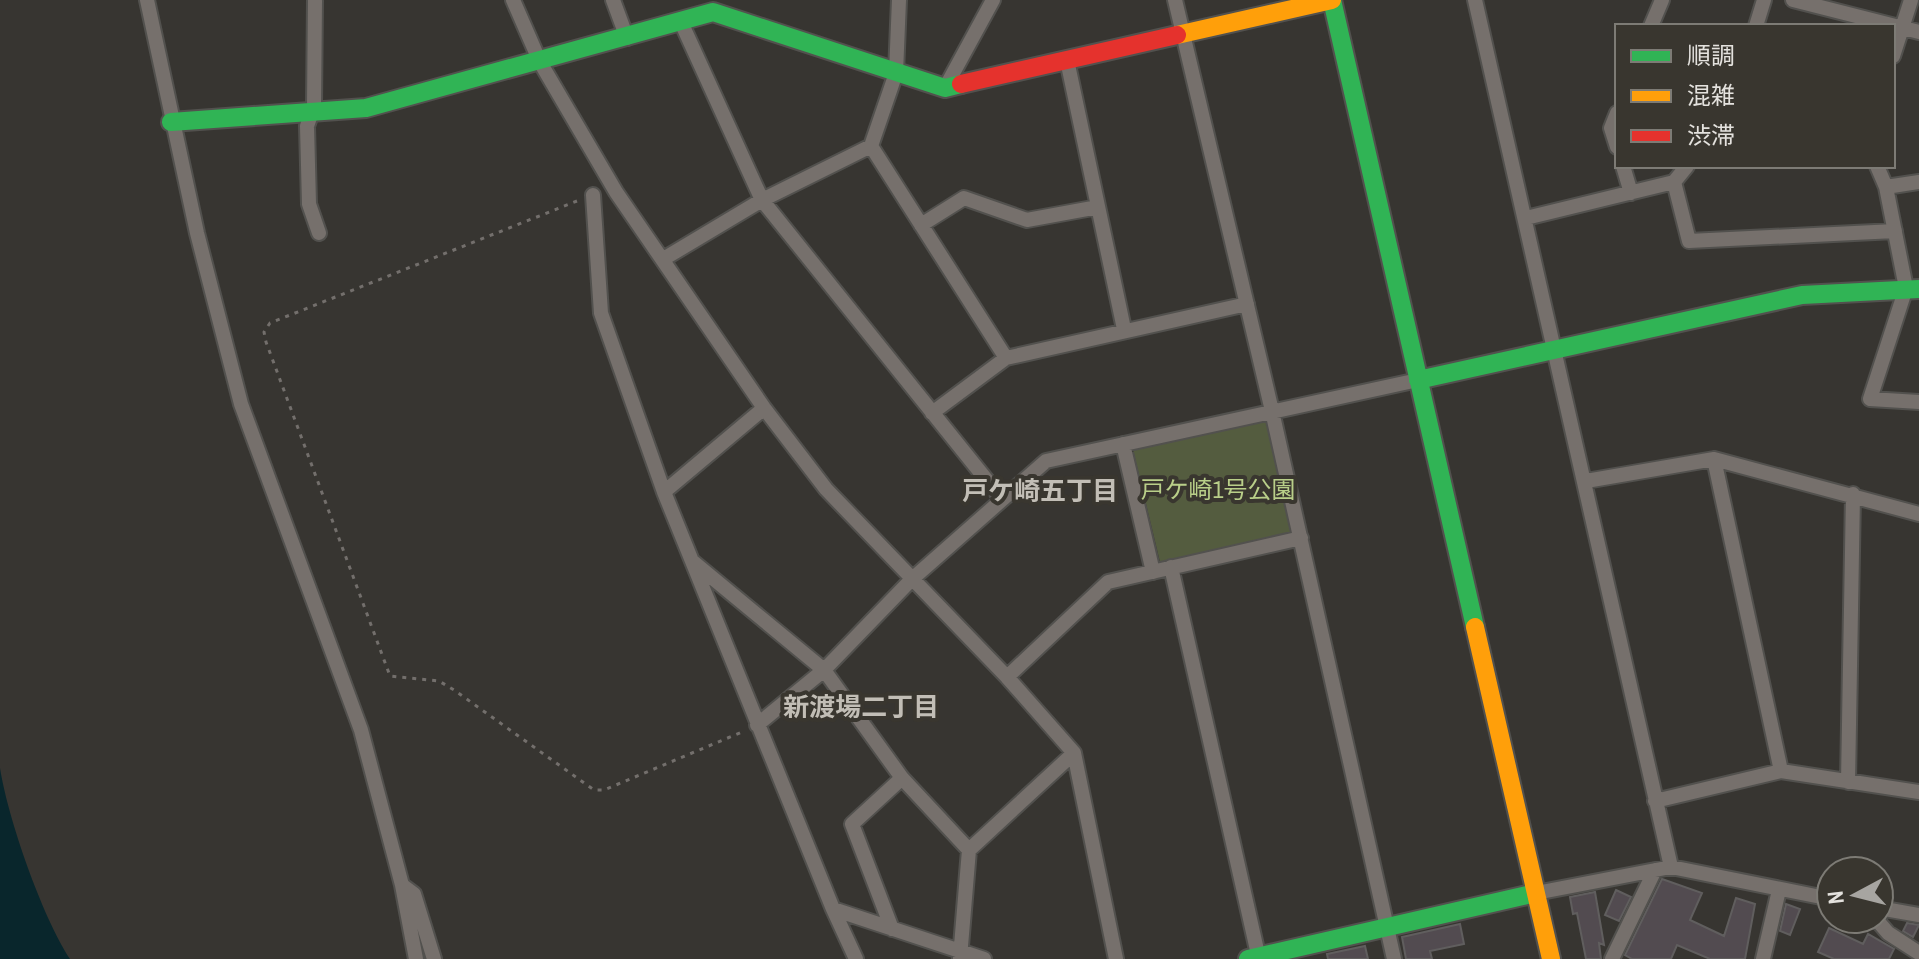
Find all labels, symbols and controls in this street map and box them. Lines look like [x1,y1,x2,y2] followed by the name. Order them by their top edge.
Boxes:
[1615,24,1895,168] legend
[1687,39,1735,71] text: 順調
[1687,79,1735,111] text: 混雑
[1687,119,1735,151] text: 渋滞
[962,473,1118,508] district label: 戸ケ崎五丁目
[1141,473,1295,505] park label: 戸ケ崎1号公園
[783,689,939,724] district label: 新渡場二丁目
[1815,855,1895,935] north arrow
[1819,889,1851,906] text: N

